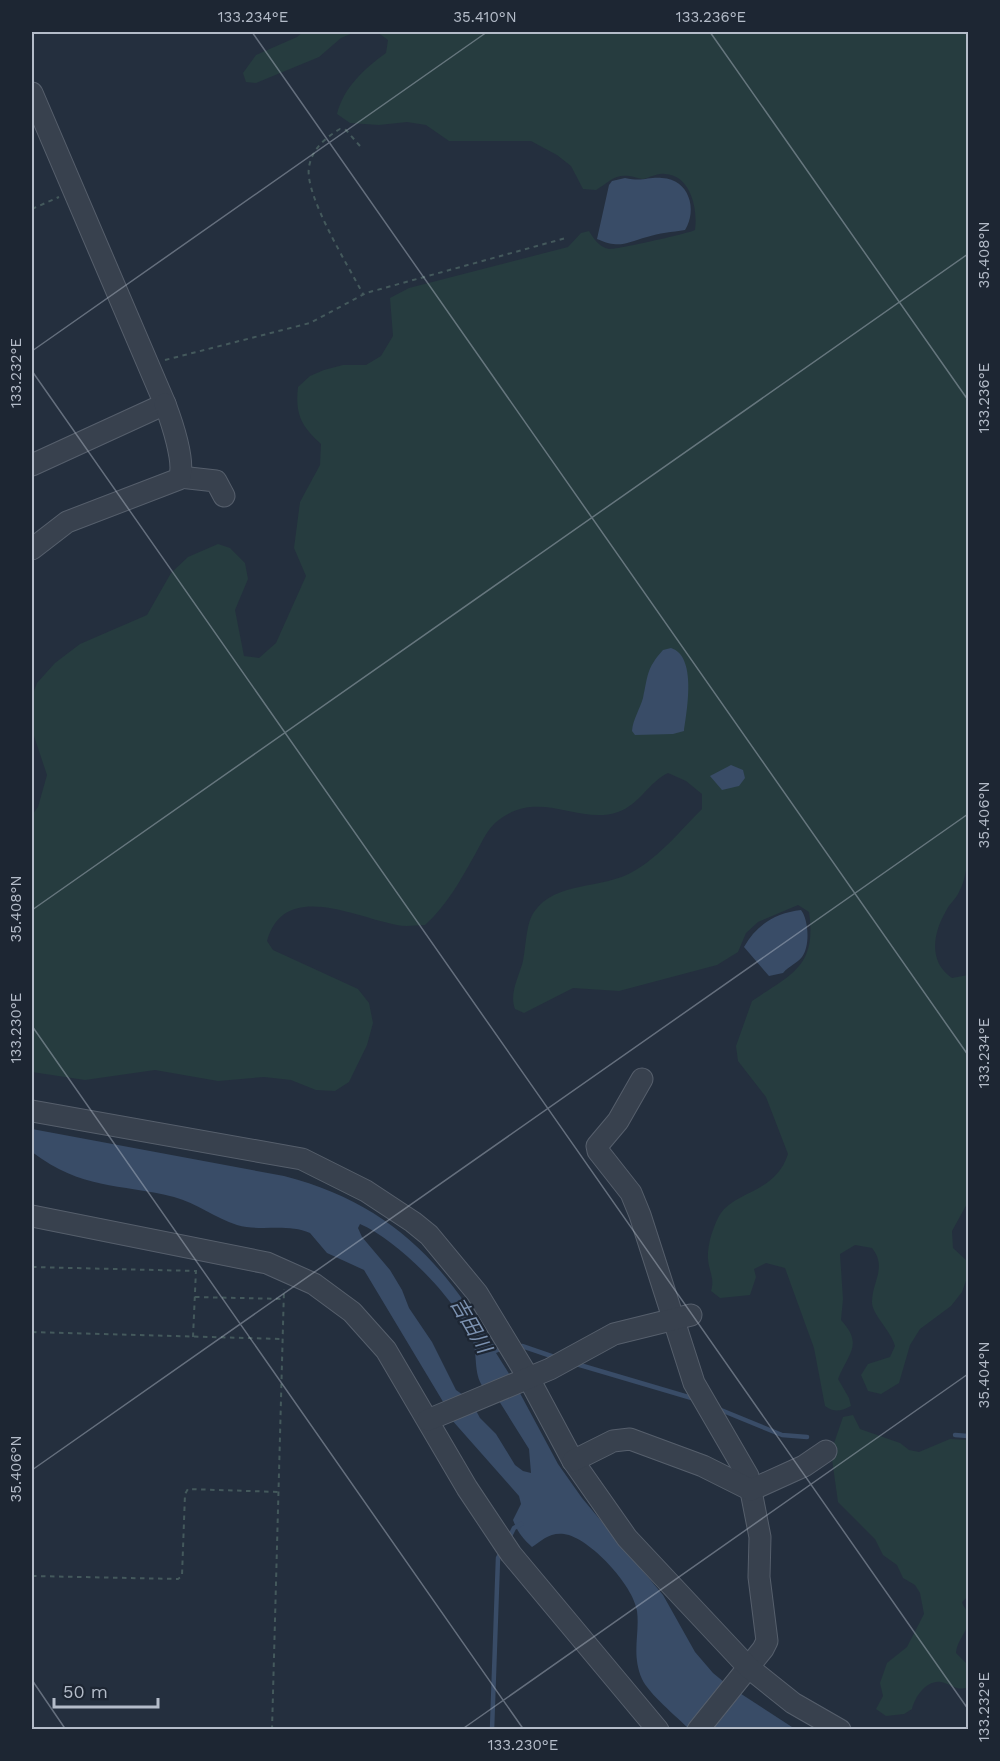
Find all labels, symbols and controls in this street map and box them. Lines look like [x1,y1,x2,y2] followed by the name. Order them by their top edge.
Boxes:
[218,8,288,26] text: 133.234°E
[453,8,517,26] text: 35.410°N
[676,8,746,26] text: 133.236°E
[975,222,993,288] text: 35.408°N
[7,338,25,408] text: 133.232°E
[975,363,993,433] text: 133.236°E
[975,782,993,848] text: 35.406°N
[7,876,25,942] text: 35.408°N
[7,993,25,1063] text: 133.230°E
[975,1018,993,1088] text: 133.234°E
[446,1293,497,1359] water label: 吉田川
[975,1342,993,1408] text: 35.404°N
[7,1436,25,1502] text: 35.406°N
[54,1671,158,1709] scale bar
[975,1672,993,1742] text: 133.232°E
[63,1681,108,1702] text: 50 m
[488,1736,558,1754] text: 133.230°E

